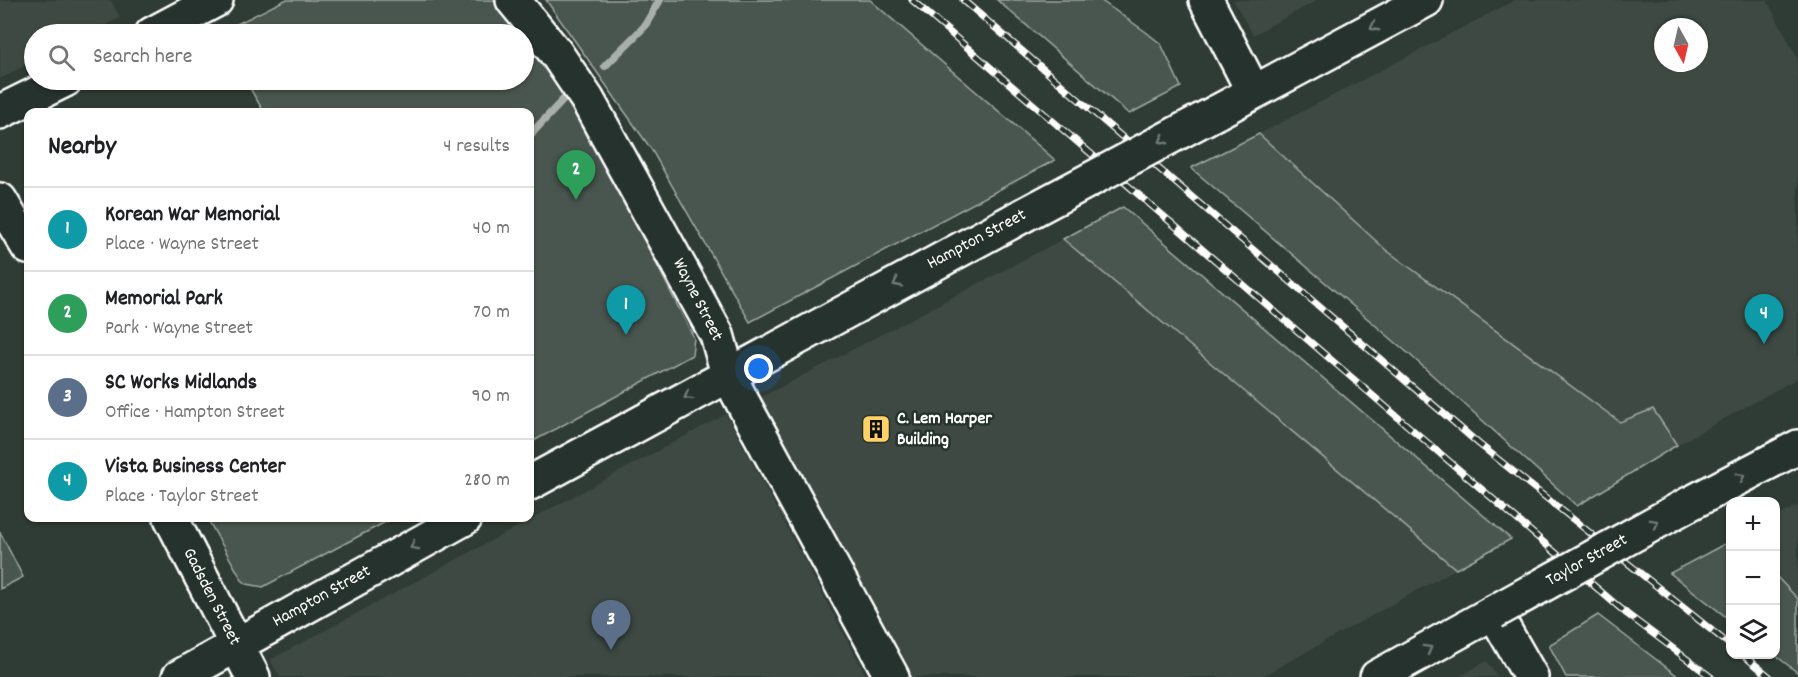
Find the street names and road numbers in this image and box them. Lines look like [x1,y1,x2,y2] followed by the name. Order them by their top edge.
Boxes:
[923,203,1031,277] street label: Hampton Street
[665,254,729,346] street label: Wayne Street
[1542,528,1633,594] street label: Taylor Street
[176,544,246,650] street label: Gadsden Street
[268,559,376,634] street label: Hampton Street

